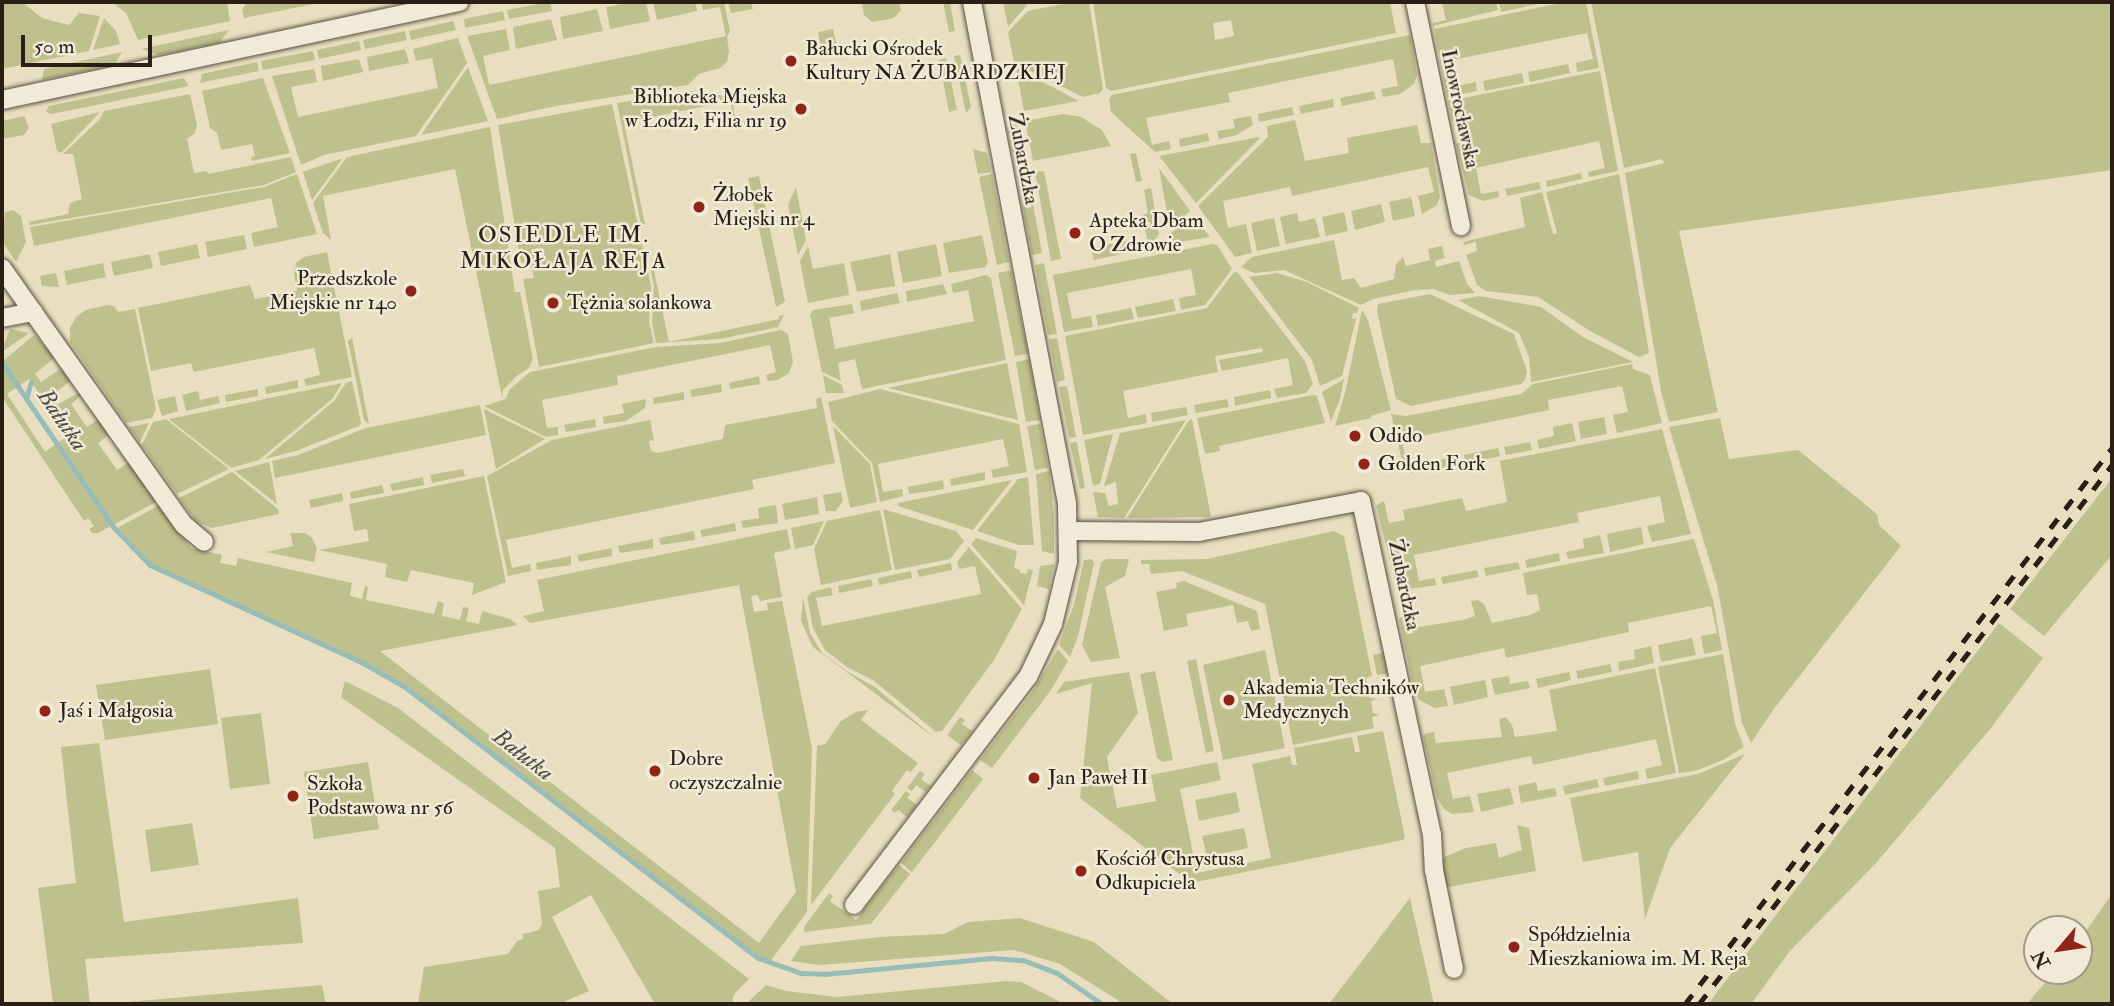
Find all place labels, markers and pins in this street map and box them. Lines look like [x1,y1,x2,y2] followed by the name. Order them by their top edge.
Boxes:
[805,36,1066,86] place label: Bałucki Ośrodek Kultury NA ŻUBARDZKIEJ
[783,53,799,69] marker: Bałucki Ośrodek Kultury NA ŻUBARDZKIEJ
[625,84,787,134] place label: Biblioteka Miejska w Łodzi, Filia nr 19
[793,101,809,117] marker: Biblioteka Miejska w Łodzi, Filia nr 19
[713,182,814,232] place label: Żłobek Miejski nr 4
[691,199,707,215] marker: Żłobek Miejski nr 4
[1089,208,1204,258] place label: Apteka Dbam O Zdrowie
[1067,225,1083,241] marker: Apteka Dbam O Zdrowie
[269,266,397,316] place label: Przedszkole Miejskie nr 140
[403,283,419,299] marker: Przedszkole Miejskie nr 140
[567,290,712,316] place label: Tężnia solankowa
[545,295,561,311] marker: Tężnia solankowa
[1369,423,1422,449] place label: Odido
[1347,428,1363,444] marker: Odido
[1378,451,1486,477] place label: Golden Fork
[1356,456,1372,472] marker: Golden Fork
[1243,675,1419,725] place label: Akademia Techników Medycznych
[1221,692,1237,708] marker: Akademia Techników Medycznych
[59,698,173,724] place label: Jaś i Małgosia
[37,703,53,719] marker: Jaś i Małgosia
[669,746,782,796] place label: Dobre oczyszczalnie
[647,763,663,779] marker: Dobre oczyszczalnie
[1048,765,1148,791] place label: Jan Paweł II
[1026,770,1042,786] marker: Jan Paweł II
[307,771,453,821] place label: Szkoła Podstawowa nr 56
[285,788,301,804] marker: Szkoła Podstawowa nr 56
[1095,846,1245,896] place label: Kościół Chrystusa Odkupiciela
[1073,863,1089,879] marker: Kościół Chrystusa Odkupiciela
[1528,922,1747,972] place label: Spółdzielnia Mieszkaniowa im. M. Reja
[1506,939,1522,955] marker: Spółdzielnia Mieszkaniowa im. M. Reja

